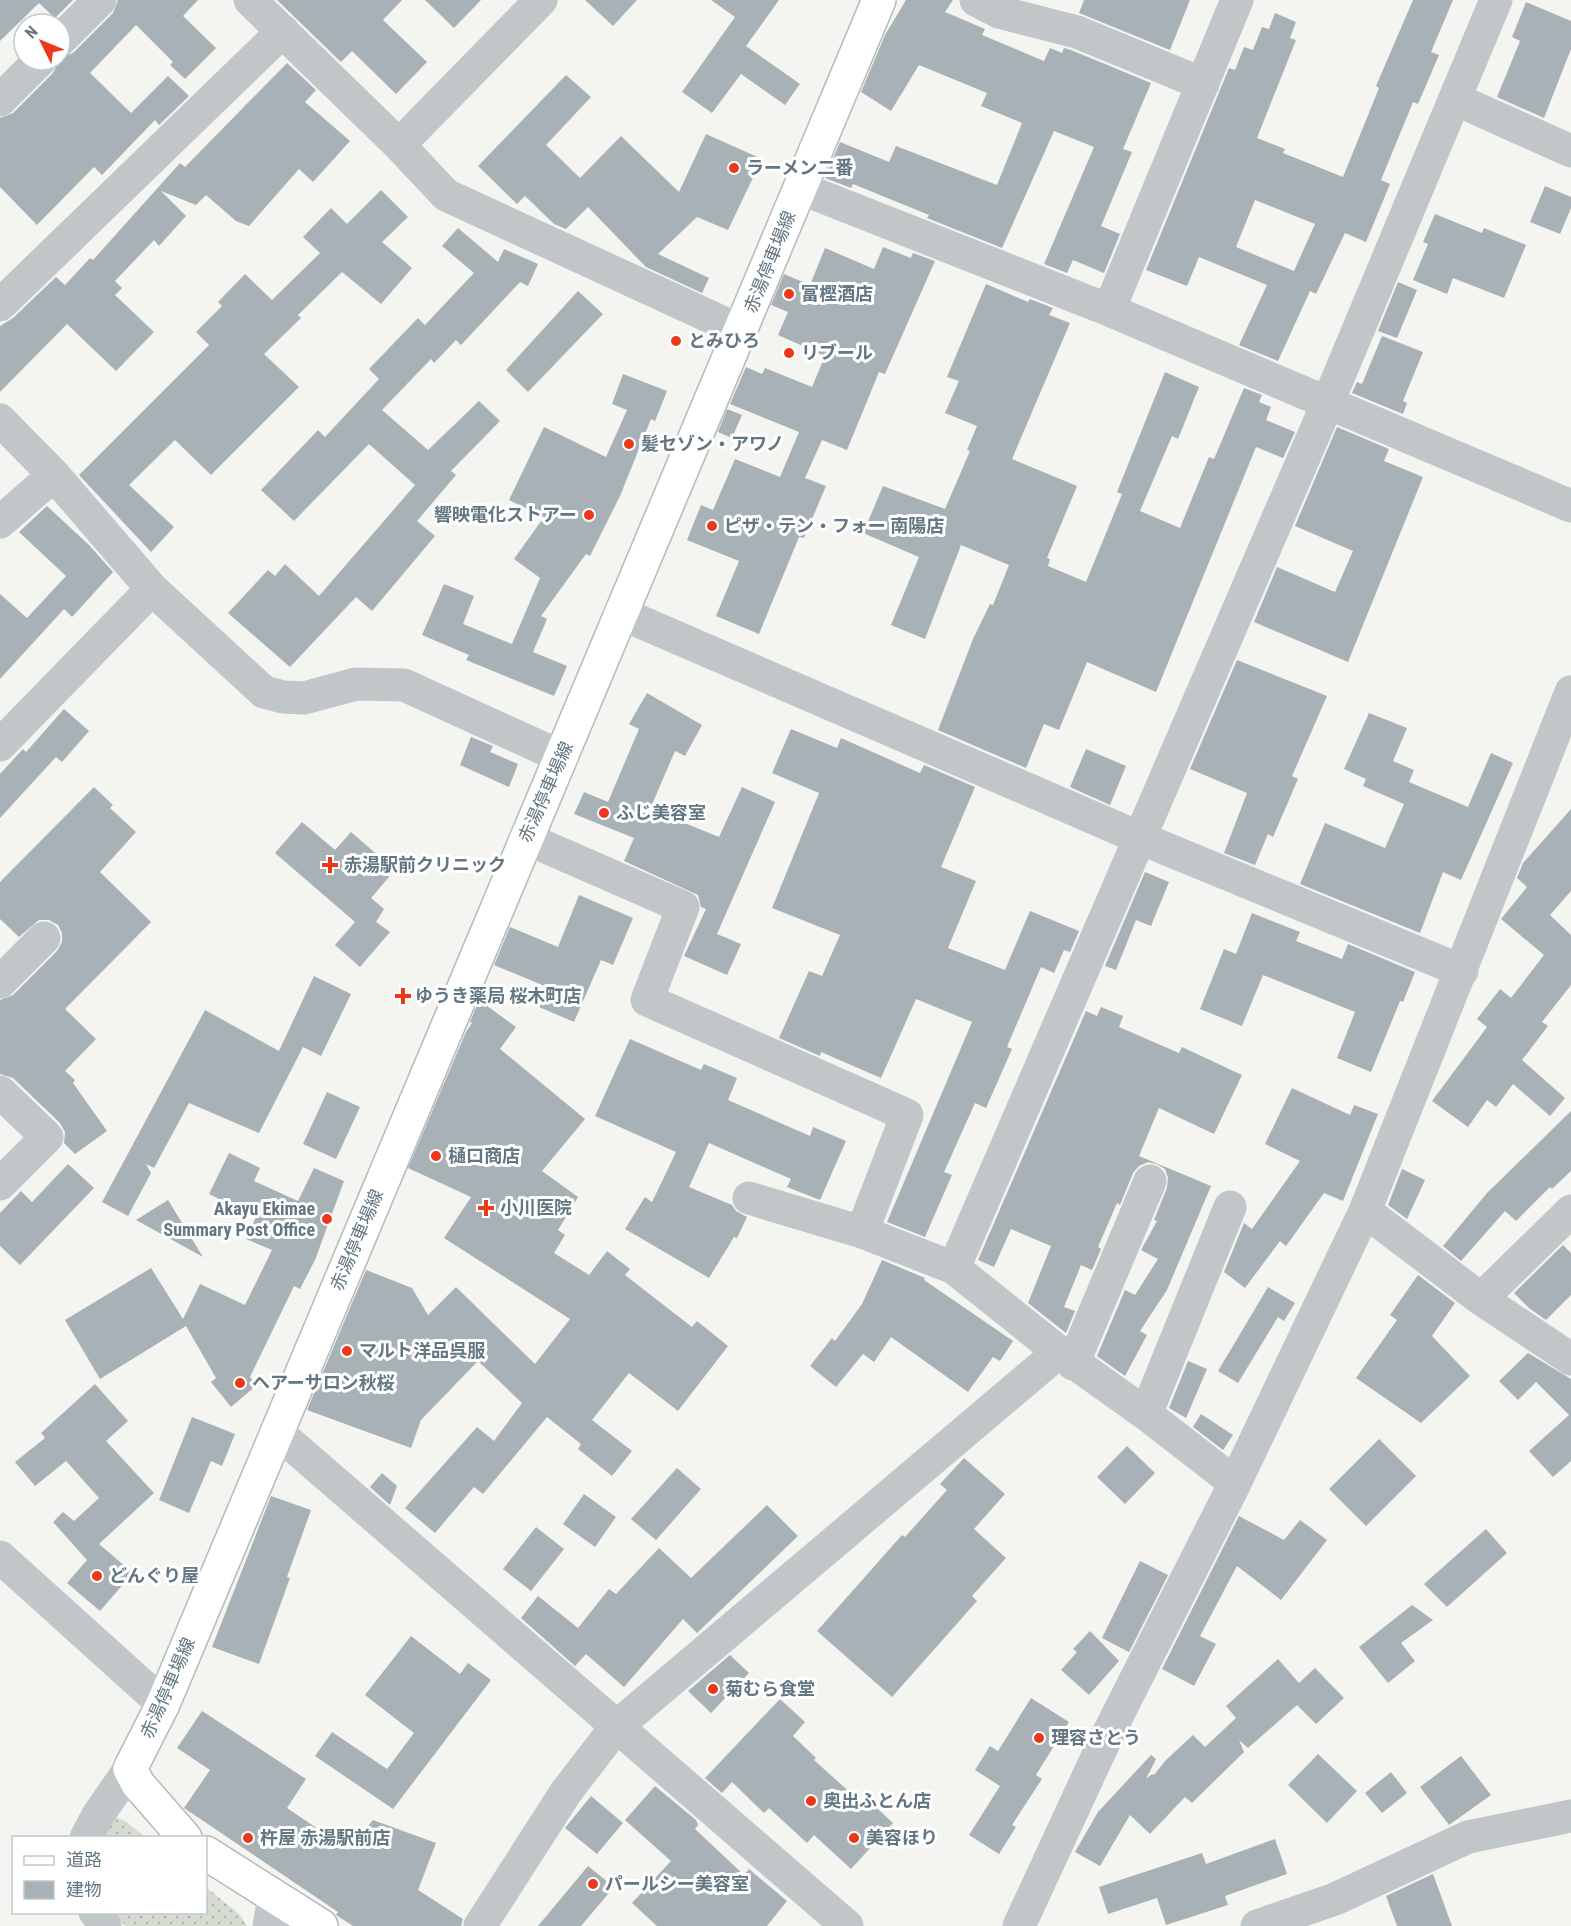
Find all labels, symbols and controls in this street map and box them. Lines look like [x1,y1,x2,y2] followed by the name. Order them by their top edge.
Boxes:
[12,12,72,72] north arrow
[21,22,42,42] text: N
[746,157,853,178] place label: ラーメン二番
[727,161,741,175] marker: ラーメン二番
[740,208,800,316] street label: 赤湯停車場線
[801,283,873,304] place label: 富樫酒店
[782,287,796,301] marker: 富樫酒店
[688,330,760,351] place label: とみひろ
[669,334,683,348] marker: とみひろ
[801,342,873,363] place label: リブール
[782,346,796,360] marker: リブール
[641,433,784,454] place label: 髪セゾン・アワノ
[622,437,636,451] marker: 髪セゾン・アワノ
[434,504,577,525] place label: 響映電化ストアー
[582,508,596,522] marker: 響映電化ストアー
[724,515,944,536] place label: ピザ・テン・フォー 南陽店
[705,519,719,533] marker: ピザ・テン・フォー 南陽店
[514,738,577,845] street label: 赤湯停車場線
[616,802,706,823] place label: ふじ美容室
[597,806,611,820] marker: ふじ美容室
[344,854,506,875] place label: 赤湯駅前クリニック
[321,856,339,874] marker: 赤湯駅前クリニック
[415,985,581,1006] place label: ゆうき薬局 桜木町店
[396,989,410,1003] marker: ゆうき薬局 桜木町店
[448,1145,520,1166] place label: 樋口商店
[429,1149,443,1163] marker: 樋口商店
[326,1186,387,1294] street label: 赤湯停車場線
[500,1197,572,1218] place label: 小川医院
[164,1198,315,1240] place label: Akayu Ekimae Summary Post Office
[477,1199,495,1217] marker: 小川医院
[320,1212,334,1226] marker: Akayu Ekimae Summary Post Office
[359,1340,486,1361] place label: マルト洋品呉服
[340,1344,354,1358] marker: マルト洋品呉服
[252,1372,395,1393] place label: ヘアーサロン秋桜
[233,1376,247,1390] marker: ヘアーサロン秋桜
[109,1565,199,1586] place label: どんぐり屋
[90,1569,104,1583] marker: どんぐり屋
[136,1634,199,1741] street label: 赤湯停車場線
[725,1678,815,1699] place label: 菊むら食堂
[706,1682,720,1696] marker: 菊むら食堂
[1051,1727,1141,1748] place label: 理容さとう
[1032,1731,1046,1745] marker: 理容さとう
[823,1790,931,1811] place label: 奥出ふとん店
[804,1794,818,1808] marker: 奥出ふとん店
[260,1827,390,1848] place label: 杵屋 赤湯駅前店
[866,1827,938,1848] place label: 美容ほり
[241,1831,255,1845] marker: 杵屋 赤湯駅前店
[847,1831,861,1845] marker: 美容ほり
[12,1836,207,1914] legend
[66,1849,102,1870] text: 道路
[605,1873,749,1894] place label: パールシー美容室
[586,1877,600,1891] marker: パールシー美容室
[66,1879,102,1900] text: 建物

